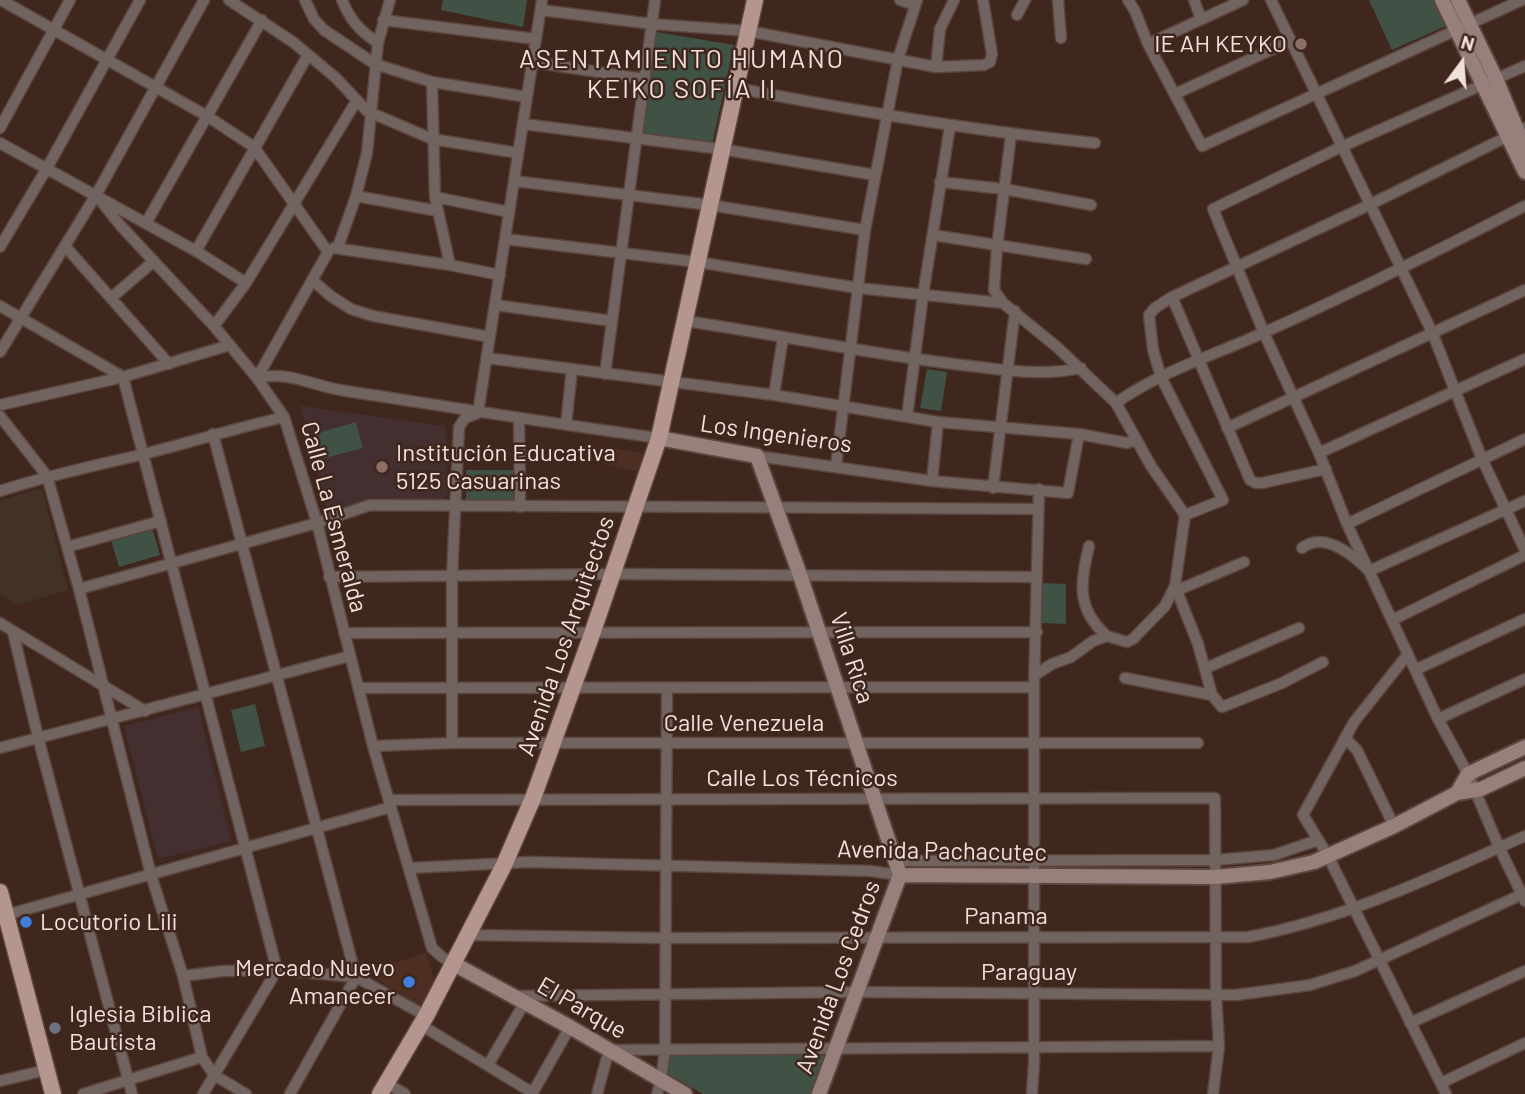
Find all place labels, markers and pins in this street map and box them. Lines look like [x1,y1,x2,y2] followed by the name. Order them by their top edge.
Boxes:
[1154,30,1287,58] place label: IE AH KEYKO
[1293,36,1309,52] marker: IE AH KEYKO
[396,439,616,495] place label: Institución Educativa 5125 Casuarinas
[374,459,390,475] marker: Institución Educativa 5125 Casuarinas
[40,908,178,936] place label: Locutorio Lili
[18,914,34,930] marker: Locutorio Lili
[235,954,395,1010] place label: Mercado Nuevo Amanecer
[401,974,417,990] marker: Mercado Nuevo Amanecer
[69,1000,212,1056] place label: Iglesia Biblica Bautista
[47,1020,63,1036] marker: Iglesia Biblica Bautista

